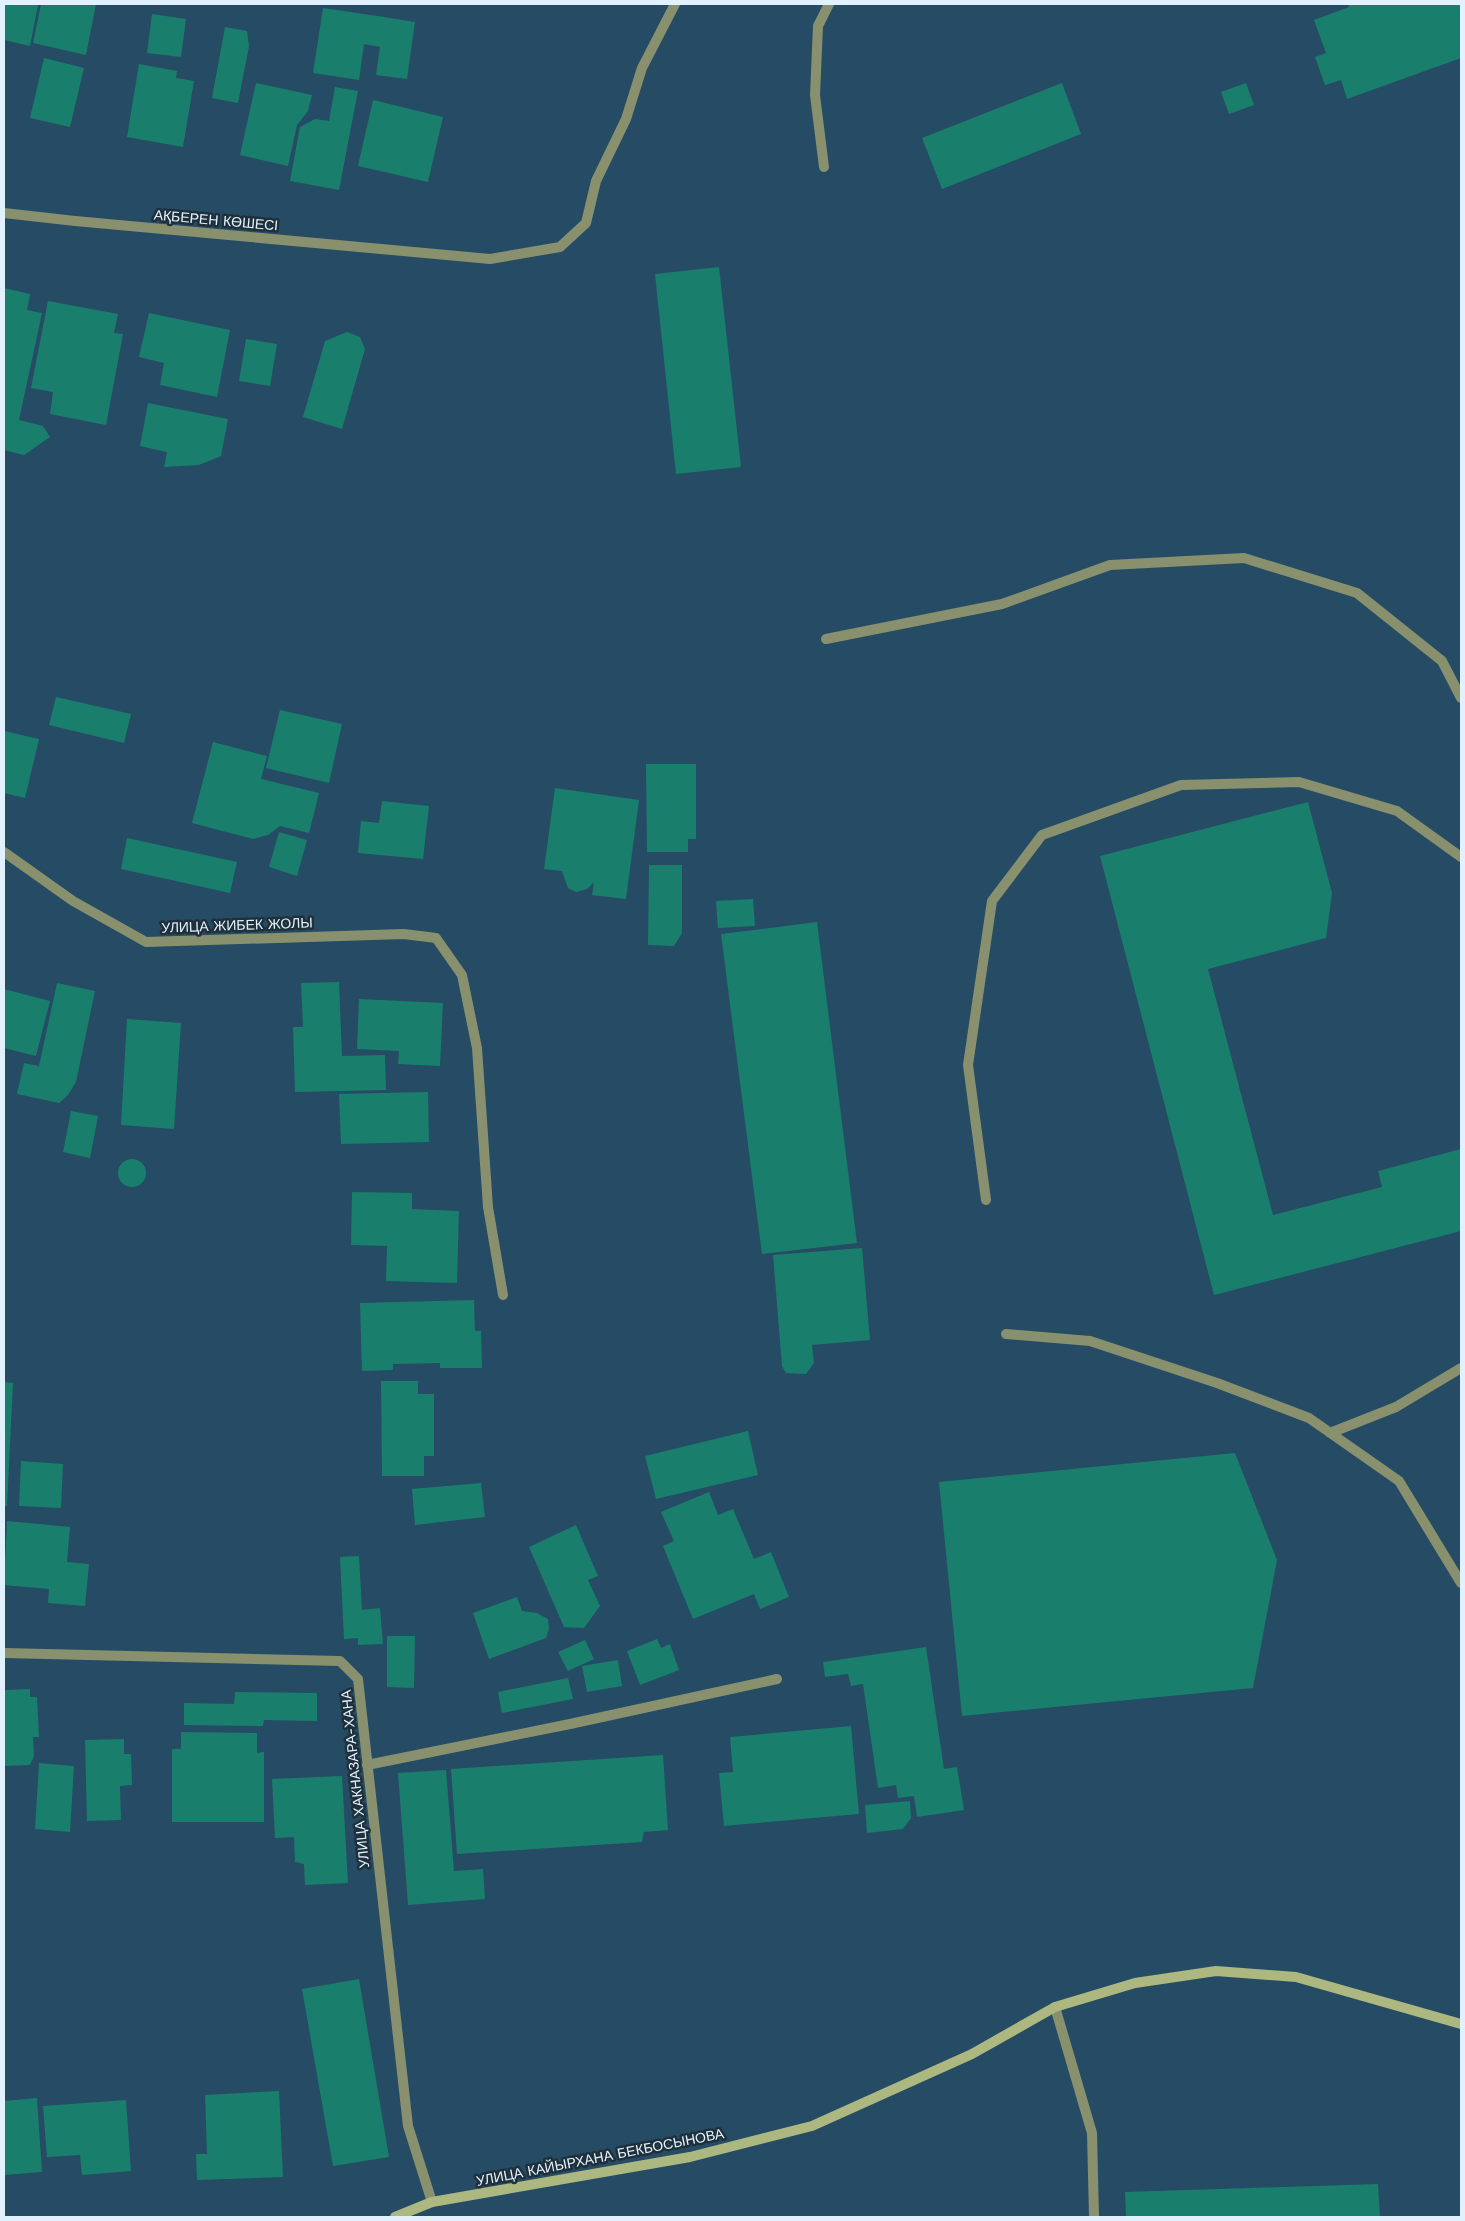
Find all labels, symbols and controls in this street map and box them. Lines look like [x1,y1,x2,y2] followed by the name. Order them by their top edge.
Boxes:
[153,207,279,233] street label: АҚБЕРЕН КӨШЕСІ
[161,914,313,936] street label: УЛИЦА ЖИБЕК ЖОЛЫ
[338,1688,372,1869] street label: УЛИЦА ХАКНАЗАРА-ХАНА
[475,2124,726,2189] street label: УЛИЦА КАЙЫРХАНА БЕКБОСЫНОВА

